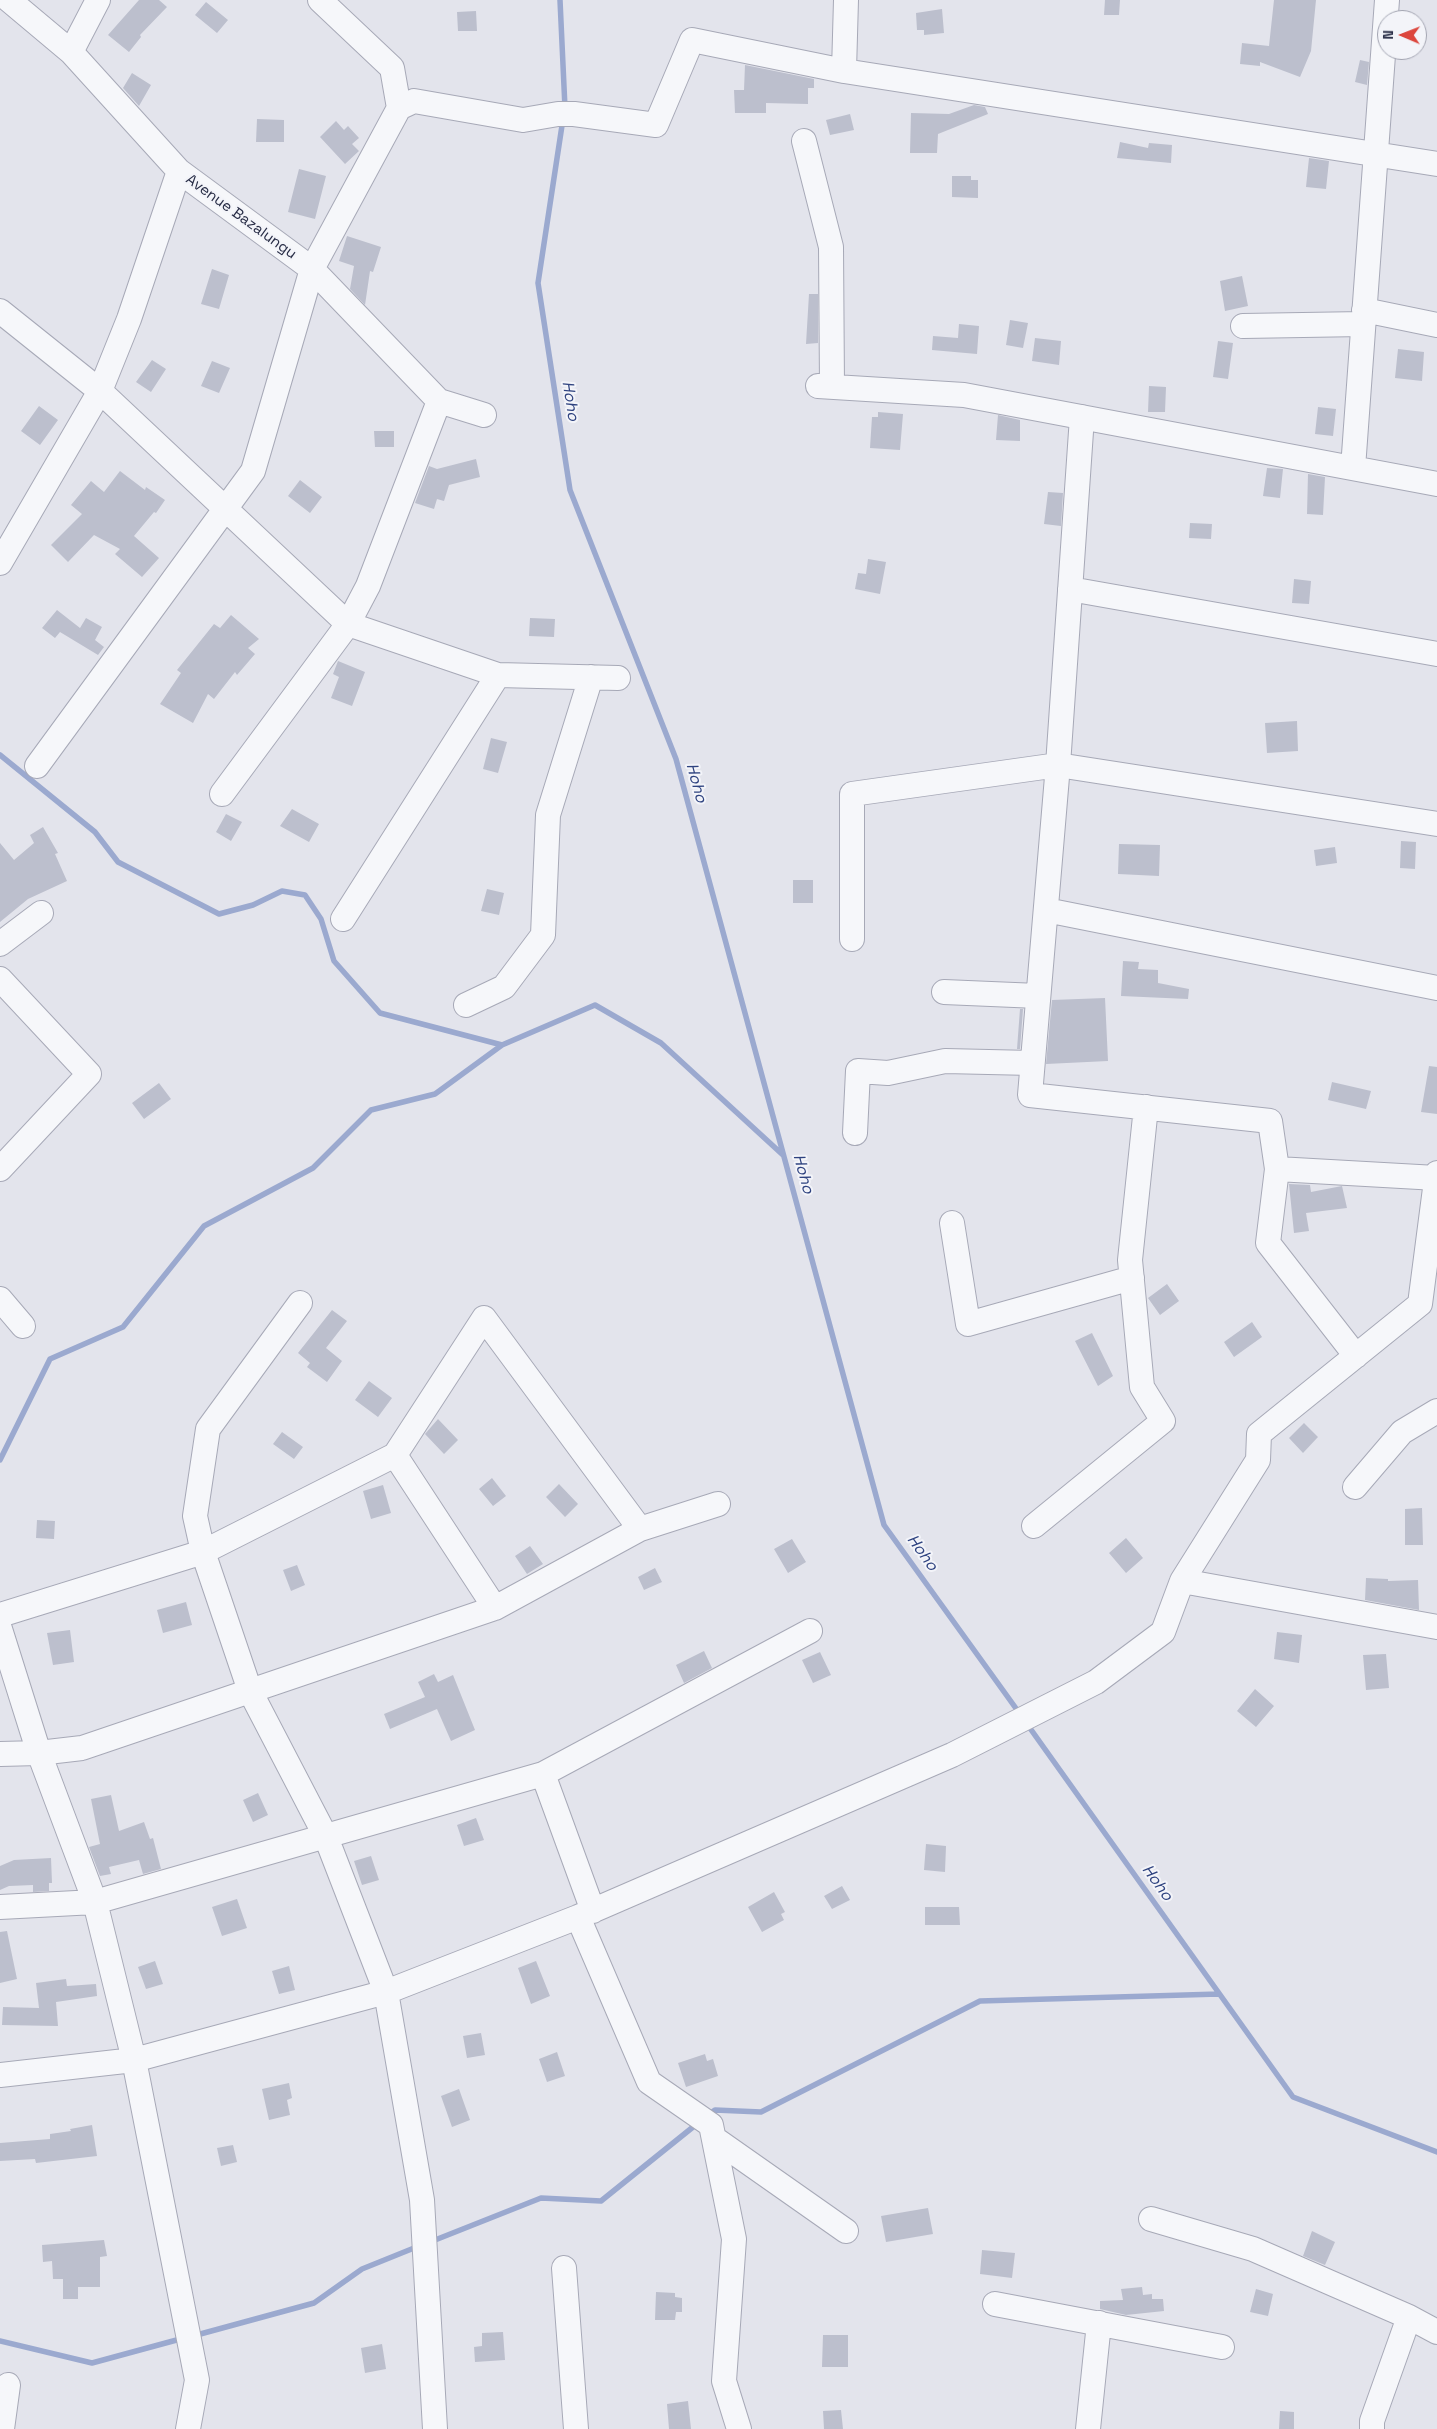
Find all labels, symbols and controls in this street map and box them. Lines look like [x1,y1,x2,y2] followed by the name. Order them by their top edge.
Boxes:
[1377,10,1427,60] north arrow
[1379,30,1397,40] text: N
[182,171,300,263] street label: Avenue Bazalungu
[557,380,583,422] water label: Hoho
[682,761,710,805] water label: Hoho
[789,1152,817,1196] water label: Hoho
[902,1531,942,1575] water label: Hoho
[1137,1861,1177,1905] water label: Hoho

